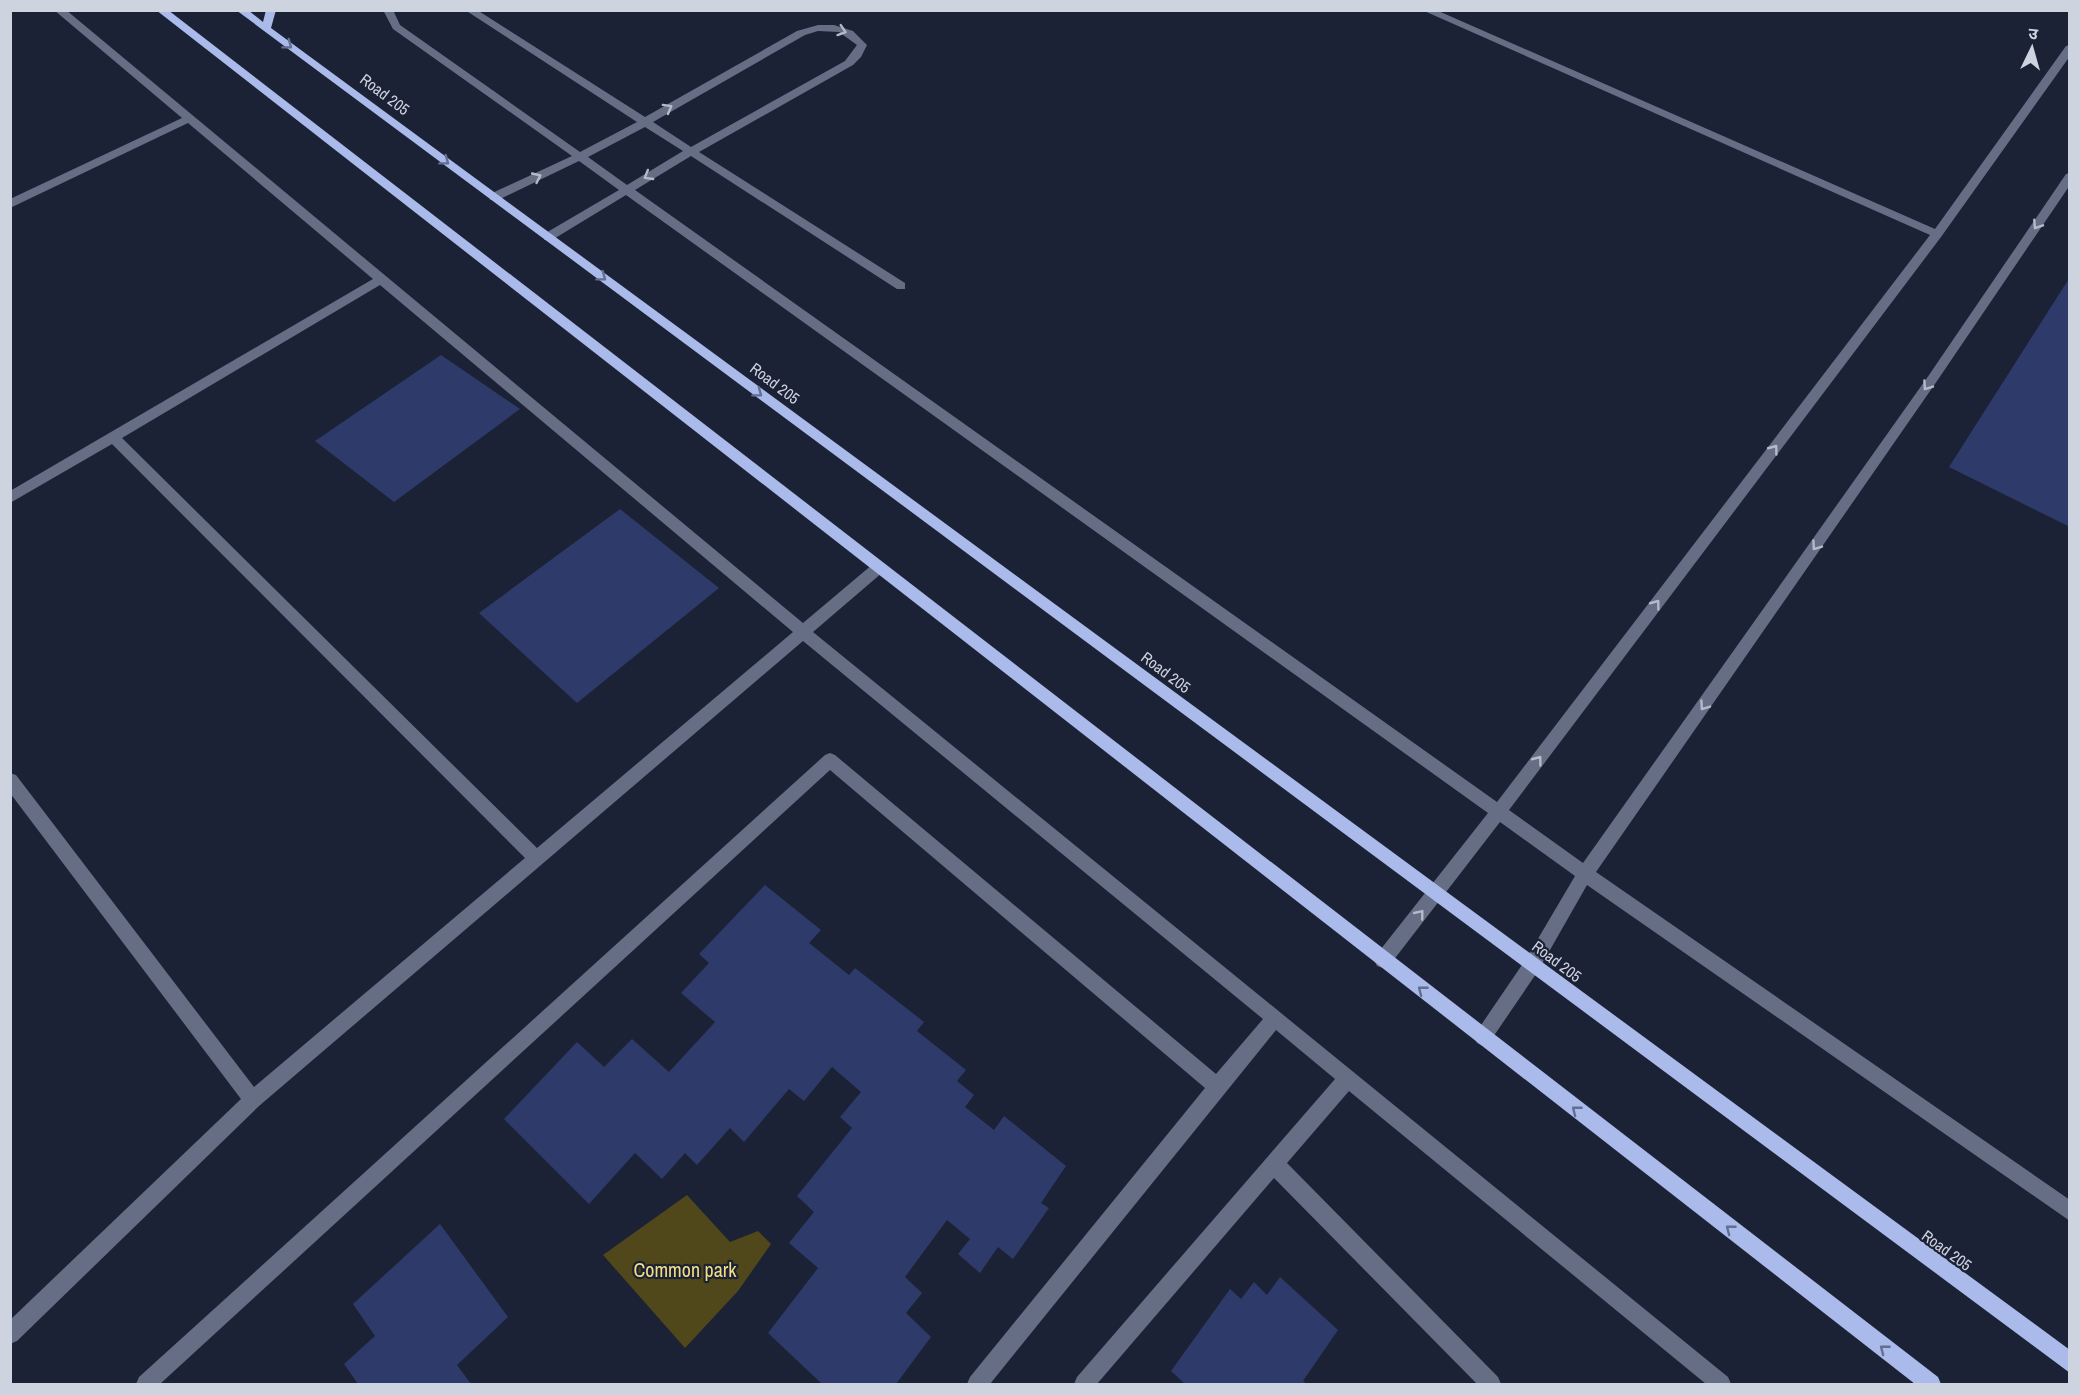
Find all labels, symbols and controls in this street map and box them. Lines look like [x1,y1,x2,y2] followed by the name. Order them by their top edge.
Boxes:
[2002,18,2062,78] north arrow
[2028,22,2040,44] text: उ
[836,23,847,36] one-way arrow
[281,38,292,49] one-way arrow
[356,68,414,120] street label: Road 205
[662,104,673,115] one-way arrow
[438,154,449,165] one-way arrow
[644,169,654,181] one-way arrow
[531,173,542,185] one-way arrow
[2033,219,2045,229] one-way arrow
[595,270,606,281] one-way arrow
[746,357,804,409] street label: Road 205
[1923,380,1934,391] one-way arrow
[752,386,763,397] one-way arrow
[1767,445,1778,456] one-way arrow
[1812,539,1823,550] one-way arrow
[1649,600,1660,611] one-way arrow
[1137,646,1195,698] street label: Road 205
[1700,699,1711,710] one-way arrow
[1531,755,1542,766] one-way arrow
[1412,910,1423,921] one-way arrow
[1528,935,1586,987] street label: Road 205
[1418,987,1429,998] one-way arrow
[1572,1106,1583,1117] one-way arrow
[1918,1224,1976,1276] street label: Road 205
[1726,1226,1737,1237] one-way arrow
[634,1256,737,1283] park label: Common park
[1880,1345,1891,1356] one-way arrow

